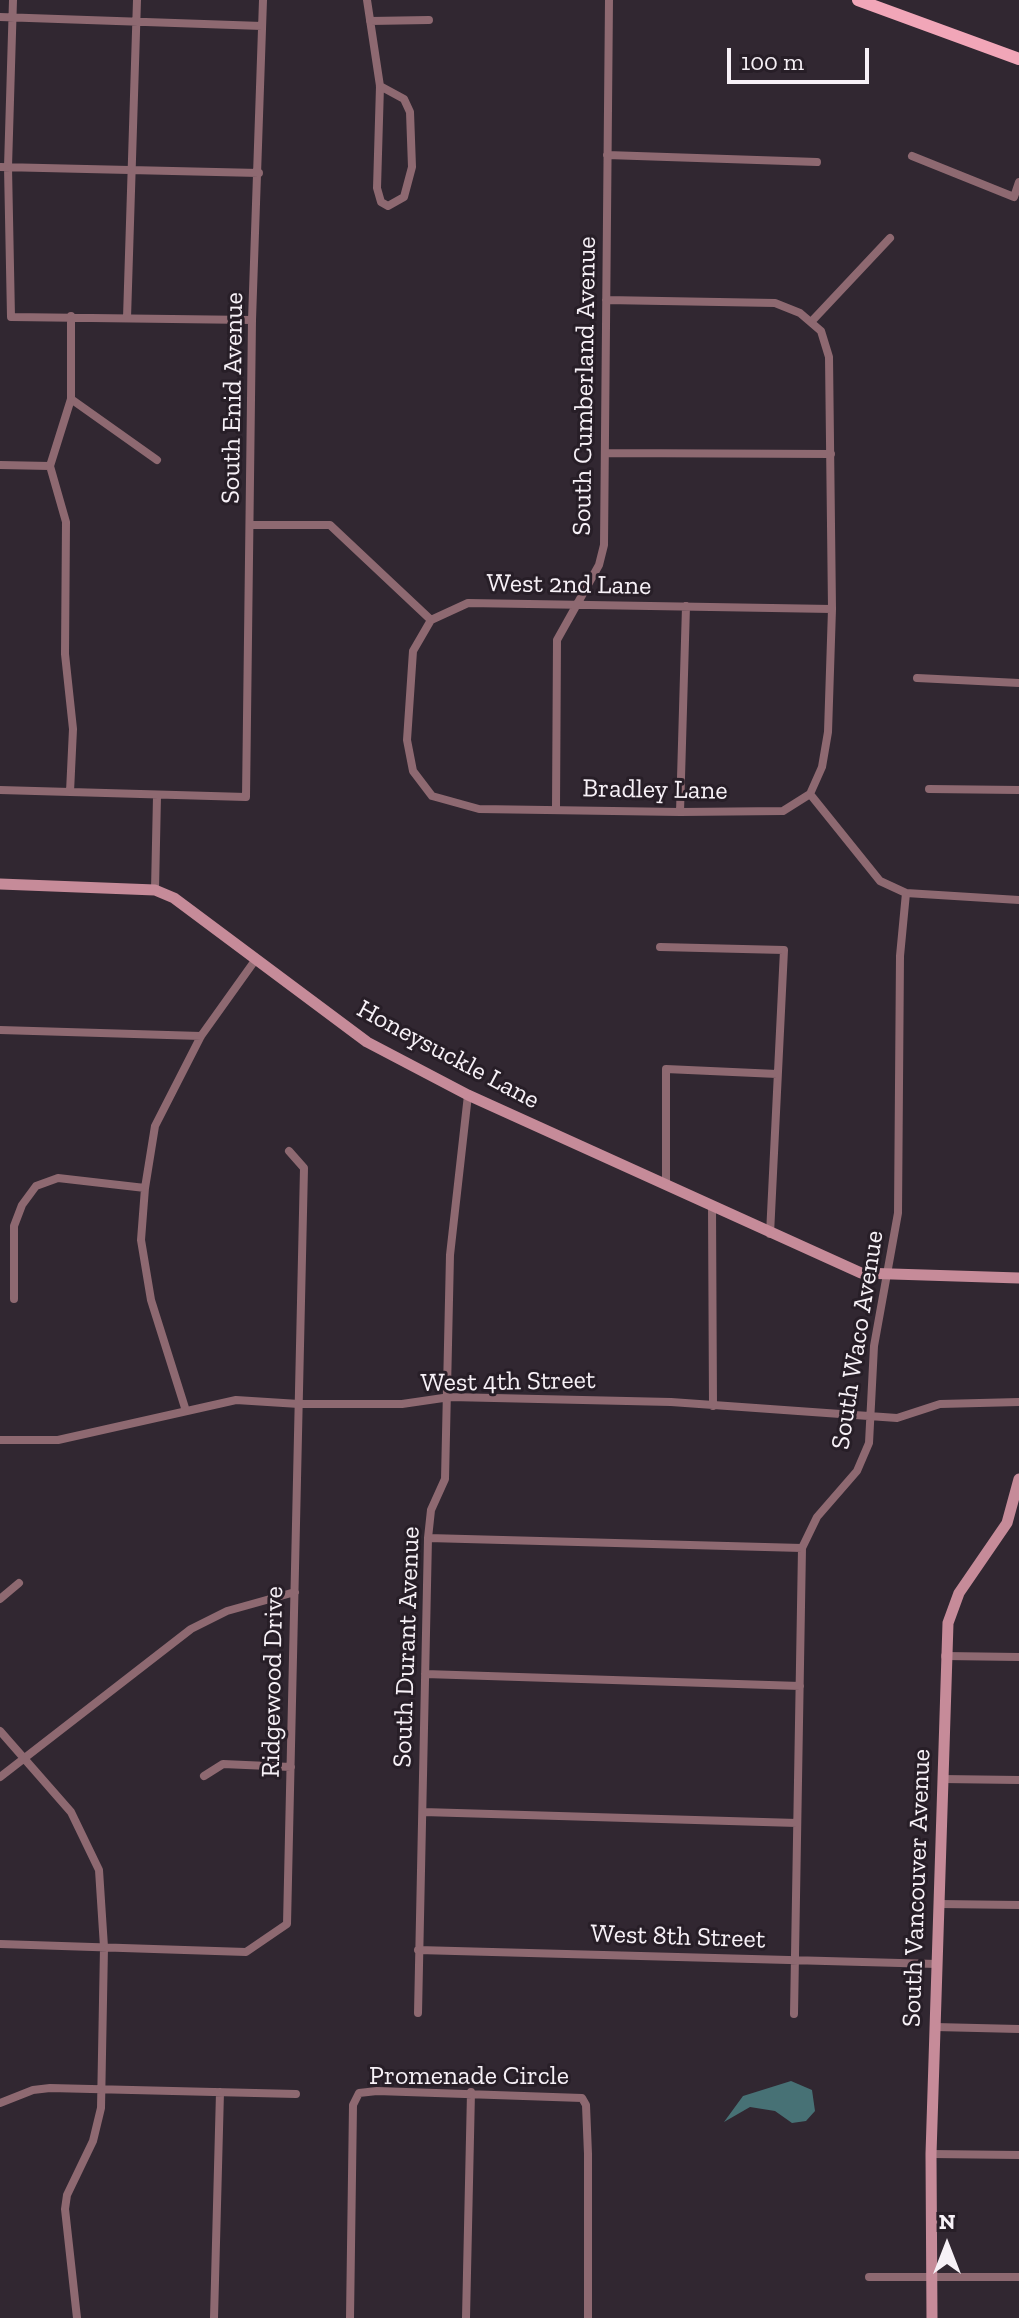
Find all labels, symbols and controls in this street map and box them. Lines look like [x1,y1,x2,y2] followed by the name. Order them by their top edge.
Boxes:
[731,32,873,82] scale bar
[741,47,804,76] text: 100 m
[567,236,603,536] street label: South Cumberland Avenue
[216,292,250,504] street label: South Enid Avenue
[486,568,652,602] street label: West 2nd Lane
[582,773,728,807] street label: Bradley Lane
[351,994,545,1116] street label: Honeysuckle Lane
[825,1228,891,1452] street label: South Waco Avenue
[420,1365,596,1399] street label: West 4th Street
[387,1526,427,1768] street label: South Durant Avenue
[256,1586,290,1778] street label: Ridgewood Drive
[897,1748,937,2028] street label: South Vancouver Avenue
[590,1918,766,1956] street label: West 8th Street
[369,2061,569,2093] street label: Promenade Circle
[907,2206,987,2286] north arrow
[939,2208,955,2235] text: N

